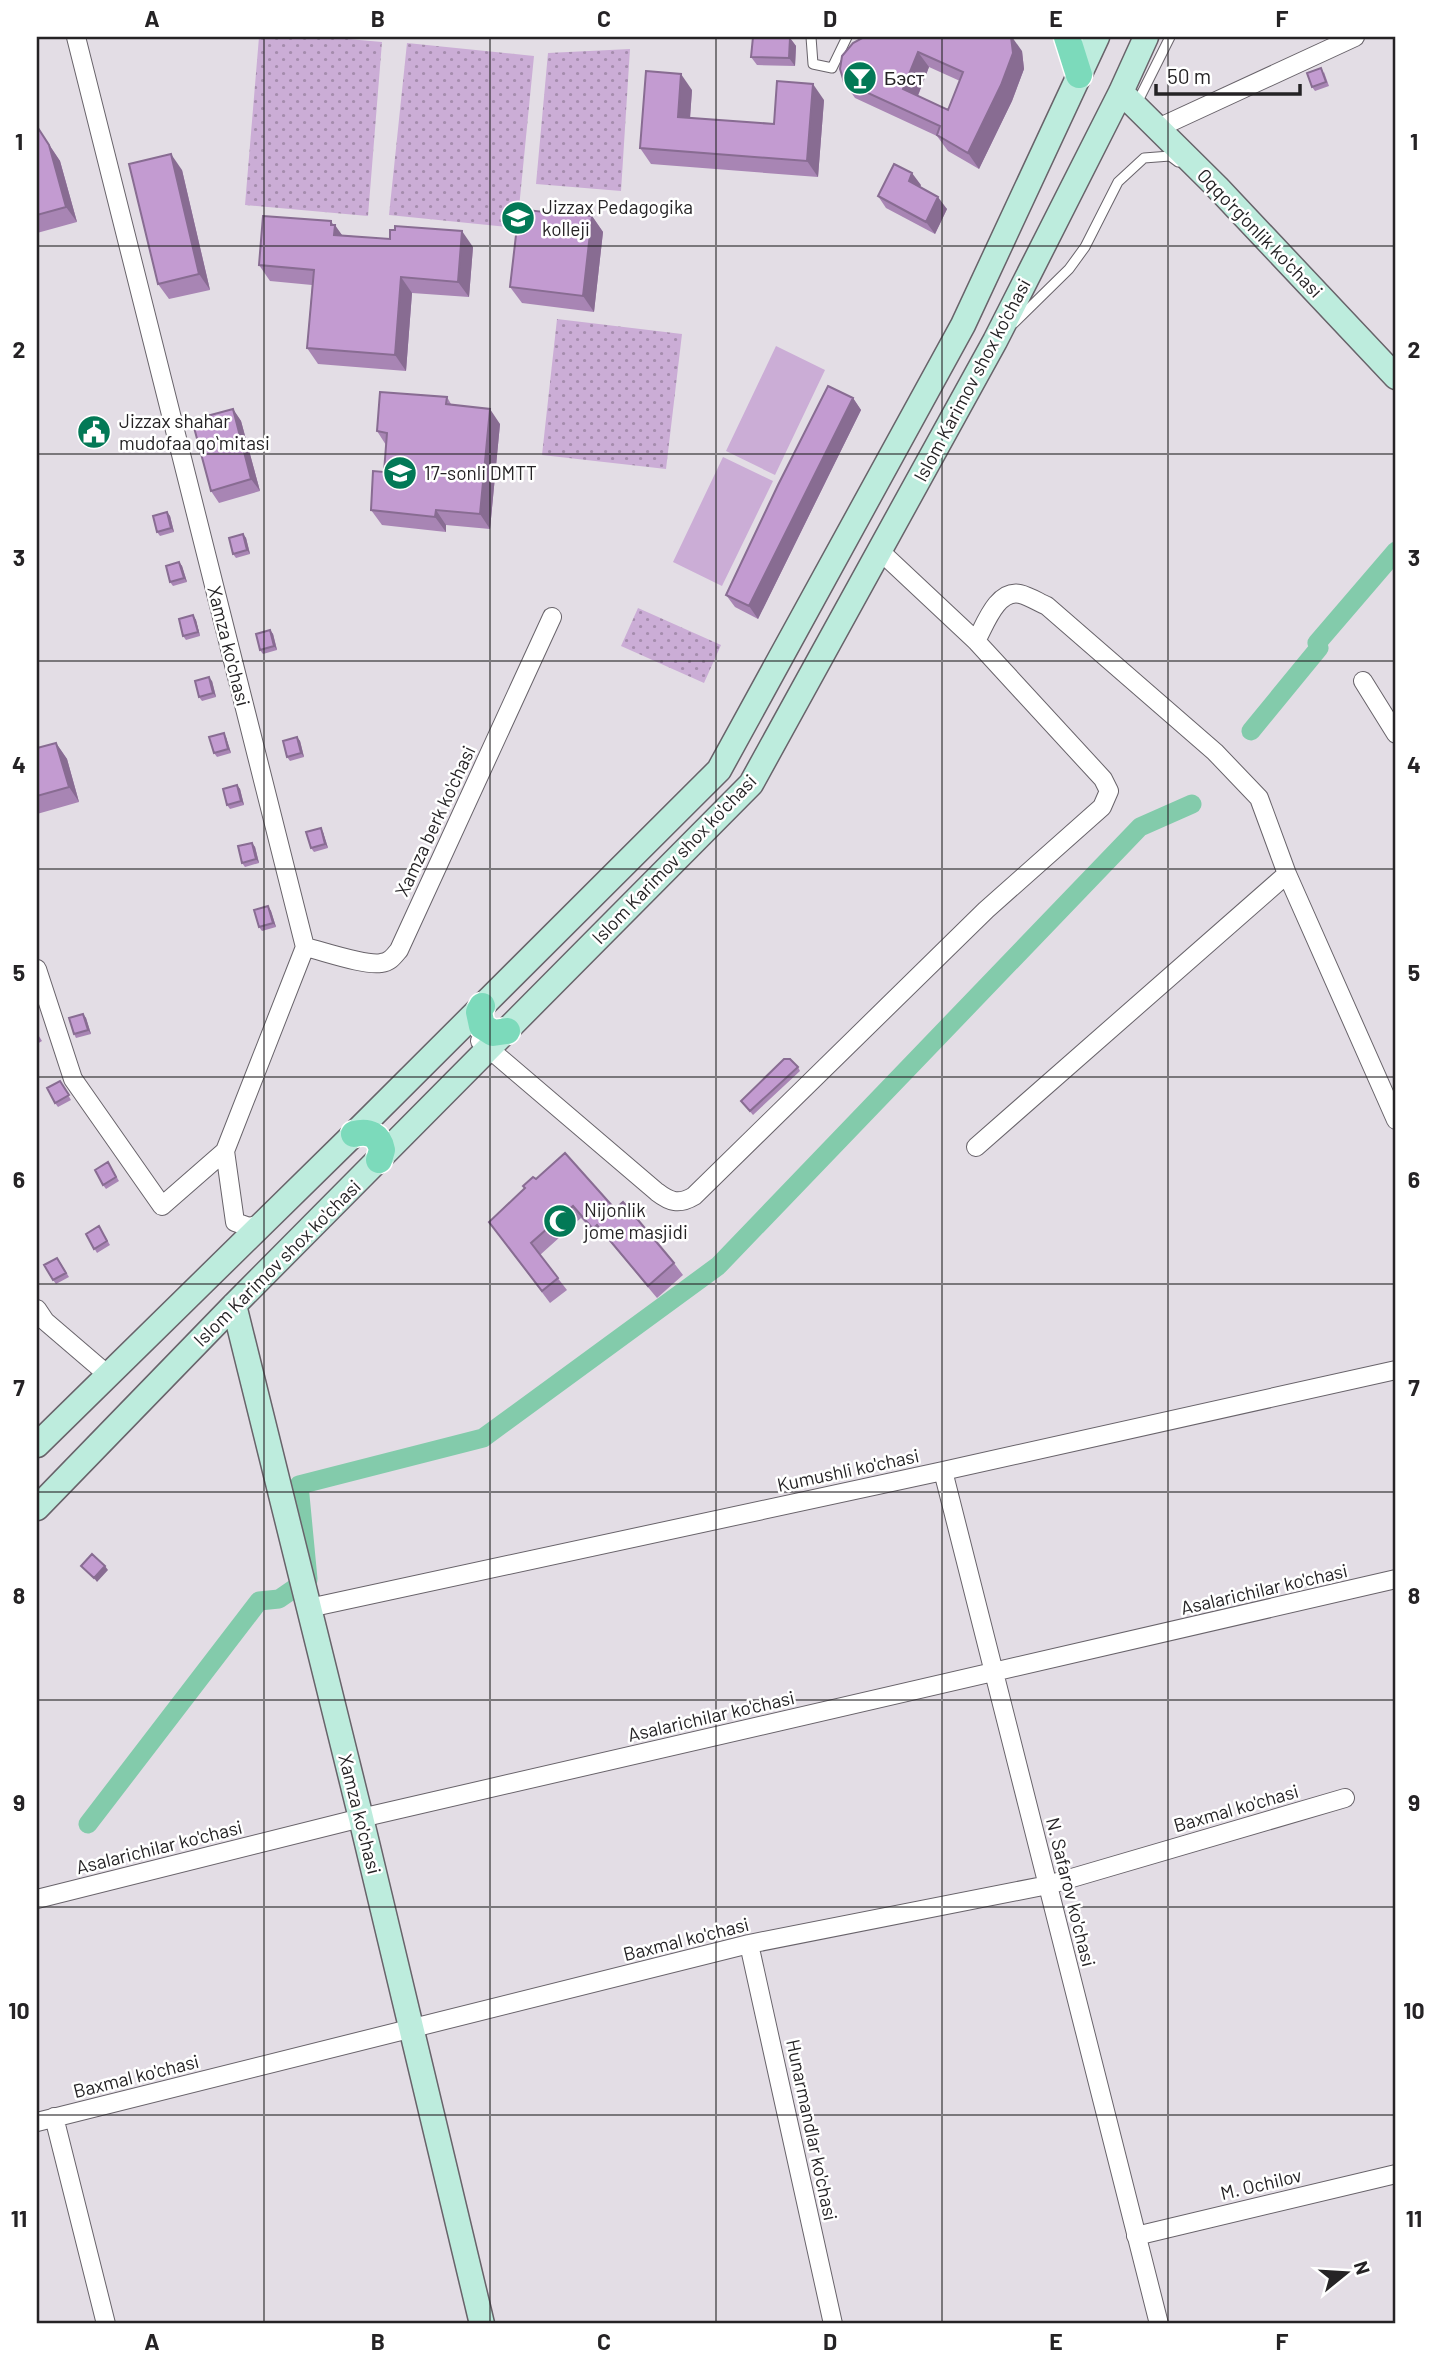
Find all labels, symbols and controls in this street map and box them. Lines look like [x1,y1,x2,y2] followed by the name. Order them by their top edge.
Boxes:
[144,4,160,32] text: A
[371,4,385,32] text: B
[597,4,611,32] text: C
[823,4,837,32] text: D
[1049,4,1063,32] text: E
[1276,4,1289,32] text: F
[1156,52,1300,96] scale bar
[841,59,879,97] bar icon: Бэст
[1167,63,1211,88] text: 50 m
[884,66,925,89] place label: Бэст
[15,127,23,155] text: 1
[1410,127,1418,155] text: 1
[1193,163,1328,302] street label: Oqqo'rg'onlik ko'chasi
[542,195,693,240] place label: Jizzax Pedagogika kolleji
[499,199,537,237] school or university icon: Jizzax Pedagogika kolleji
[908,274,1035,485] street label: Islom Karimov shox ko'chasi
[13,335,25,363] text: 2
[1408,335,1420,363] text: 2
[119,409,270,454] place label: Jizzax shahar mudofaa qoʻmitasi
[75,413,113,451] public building icon: Jizzax shahar mudofaa qoʻmitasi
[381,454,419,492] school or university icon: 17-sonli DMTT
[424,461,537,484] place label: 17-sonli DMTT
[13,543,25,571] text: 3
[1408,543,1420,571] text: 3
[203,583,256,708] street label: Xamza ko'chasi
[390,742,480,900] street label: Xamza berk ko'chasi
[12,750,26,778] text: 4
[1407,750,1421,778] text: 4
[587,769,761,948] street label: Islom Karimov shox ko'chasi
[13,958,25,986] text: 5
[1408,958,1420,986] text: 5
[13,1165,25,1193] text: 6
[1408,1165,1420,1193] text: 6
[188,1174,365,1351] street label: Islom Karimov shox ko'chasi
[583,1198,688,1243] place label: Nijonlik jome masjidi
[541,1202,579,1240] mosque icon: Nijonlik jome masjidi
[13,1373,25,1401] text: 7
[1408,1373,1420,1401] text: 7
[775,1443,921,1496] street label: Kumushli ko'chasi
[1178,1558,1350,1619] street label: Asalarichilar ko'chasi
[13,1581,25,1609] text: 8
[1408,1581,1420,1609] text: 8
[625,1685,797,1746] street label: Asalarichilar ko'chasi
[334,1751,387,1876] street label: Xamza ko'chasi
[1171,1779,1301,1836] street label: Baxmal ko'chasi
[13,1788,25,1816] text: 9
[1408,1788,1420,1816] text: 9
[73,1815,244,1878] street label: Asalarichilar ko'chasi
[1042,1815,1101,1969] street label: N. Safarov ko'chasi
[621,1912,751,1965] street label: Baxmal ko'chasi
[8,1996,30,2024] text: 10
[1403,1996,1425,2024] text: 10
[782,2037,843,2223] street label: Hunarmandlar ko'chasi
[71,2049,201,2102] street label: Baxmal ko'chasi
[1218,2163,1304,2204] street label: M. Ochilov
[11,2204,27,2232] text: 11
[1406,2204,1422,2232] text: 11
[1310,2238,1380,2308] north arrow
[1350,2258,1376,2277] text: N
[144,2327,160,2355] text: A
[371,2327,385,2355] text: B
[597,2327,611,2355] text: C
[823,2327,837,2355] text: D
[1049,2327,1063,2355] text: E
[1276,2327,1289,2355] text: F

